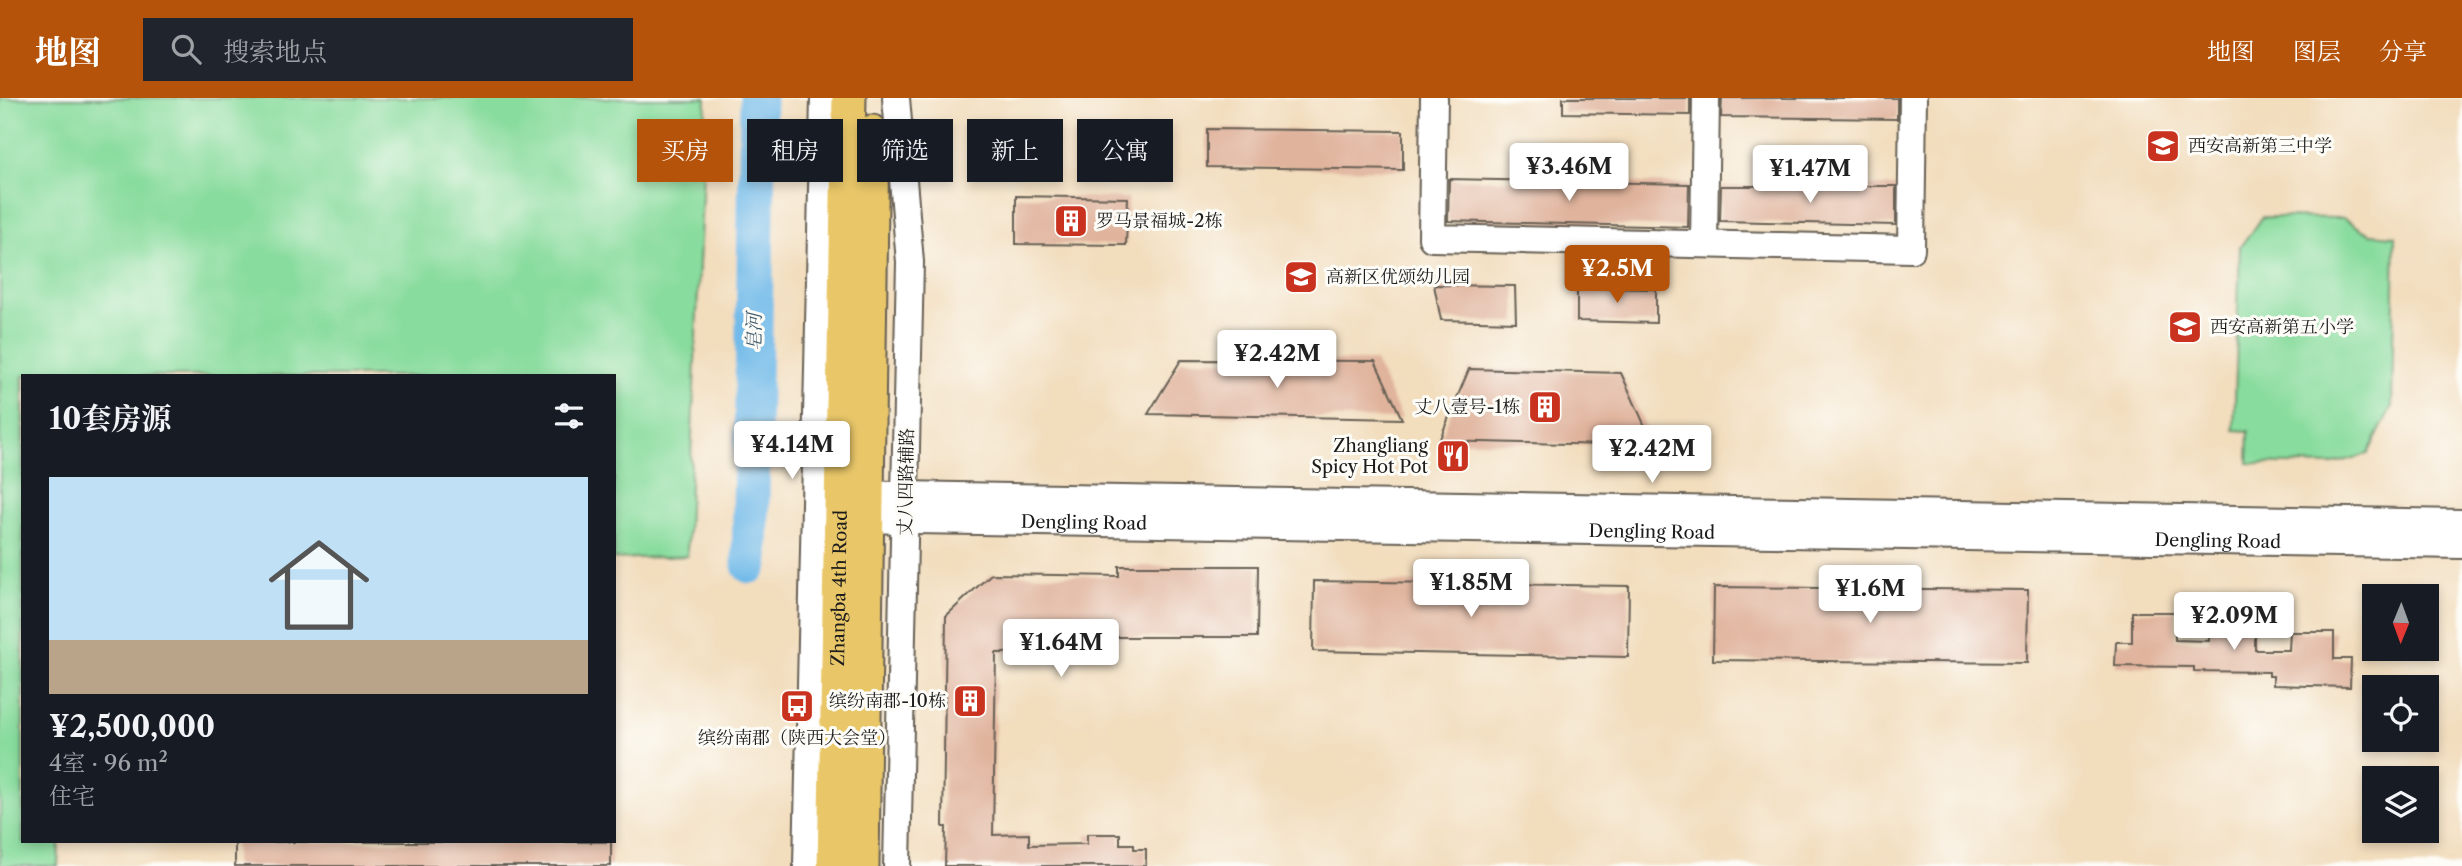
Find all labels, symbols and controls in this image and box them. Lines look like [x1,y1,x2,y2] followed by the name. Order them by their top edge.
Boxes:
[143,18,633,81] search box
[167,30,205,68] icon: search
[35,32,101,73] text: 地图
[223,36,327,68] text: 搜索地点
[2207,37,2255,66] text: 地图
[2293,37,2341,66] text: 图层
[2379,37,2427,66] text: 分享
[637,119,733,182] chip: 买房
[747,119,843,182] chip: 租房
[857,119,953,182] chip: 筛选
[967,119,1063,182] chip: 新上
[1077,119,1173,182] chip: 公寓
[2144,127,2182,165] school or university icon: 西安高新第三中学
[2188,135,2332,157] place label: 西安高新第三中学
[1512,144,1626,203] pin: ¥3.46M
[1753,146,1867,205] pin: ¥1.47M
[1526,152,1612,180] text: ¥3.46M
[1769,154,1851,182] text: ¥1.47M
[1052,202,1090,240] building icon: 罗马景福城-2栋
[1096,210,1223,232] place label: 罗马景福城-2栋
[1568,246,1666,305] pin: ¥2.5M
[1581,254,1653,282] text: ¥2.5M
[1282,258,1320,296] school or university icon: 高新区优颂幼儿园
[1326,266,1470,288] place label: 高新区优颂幼儿园
[2166,308,2204,346] school or university icon: 西安高新第五小学
[742,310,766,351] water label: 皂河
[2210,316,2354,338] place label: 西安高新第五小学
[1220,330,1334,390] pin: ¥2.42M
[1233,339,1321,367] text: ¥2.42M
[1526,388,1564,426] building icon: 丈八壹号-1栋
[1414,396,1520,418] place label: 丈八壹号-1栋
[550,397,588,435] icon: filters
[49,400,171,437] text: 10套房源
[735,422,849,481] pin: ¥4.14M
[1595,426,1709,485] pin: ¥2.42M
[894,428,918,536] street label: 丈八四路辅路
[750,430,834,458] text: ¥4.14M
[1608,434,1696,462] text: ¥2.42M
[1311,435,1429,478] place label: Zhangliang Spicy Hot Pot
[1434,437,1472,475] restaurant icon: Zhangliang Spicy Hot Pot
[827,510,852,666] street label: Zhangba 4th Road
[1021,511,1147,535] street label: Dengling Road
[1589,520,1715,544] street label: Dengling Road
[256,522,382,648] icon: home
[2154,529,2281,553] street label: Dengling Road
[1414,560,1528,619] pin: ¥1.85M
[1821,566,1919,625] pin: ¥1.6M
[1429,568,1513,596] text: ¥1.85M
[1835,574,1905,602] text: ¥1.6M
[2362,584,2440,662] north arrow
[2362,584,2439,843] map controls
[2177,592,2291,652] pin: ¥2.09M
[2190,601,2278,629] text: ¥2.09M
[1004,620,1118,679] pin: ¥1.64M
[1019,628,1103,656] text: ¥1.64M
[2362,675,2439,752] button: locate
[951,682,989,720] building icon: 缤纷南郡-10栋
[778,687,816,725] bus stop icon: 缤纷南郡（陕西大会堂）
[829,690,946,712] place label: 缤纷南郡-10栋
[49,708,215,745] text: ¥2,500,000
[698,727,896,749] place label: 缤纷南郡（陕西大会堂）
[49,749,168,777] text: 4室 · 96 m²
[2362,766,2439,843] button: layers
[49,782,95,810] text: 住宅

